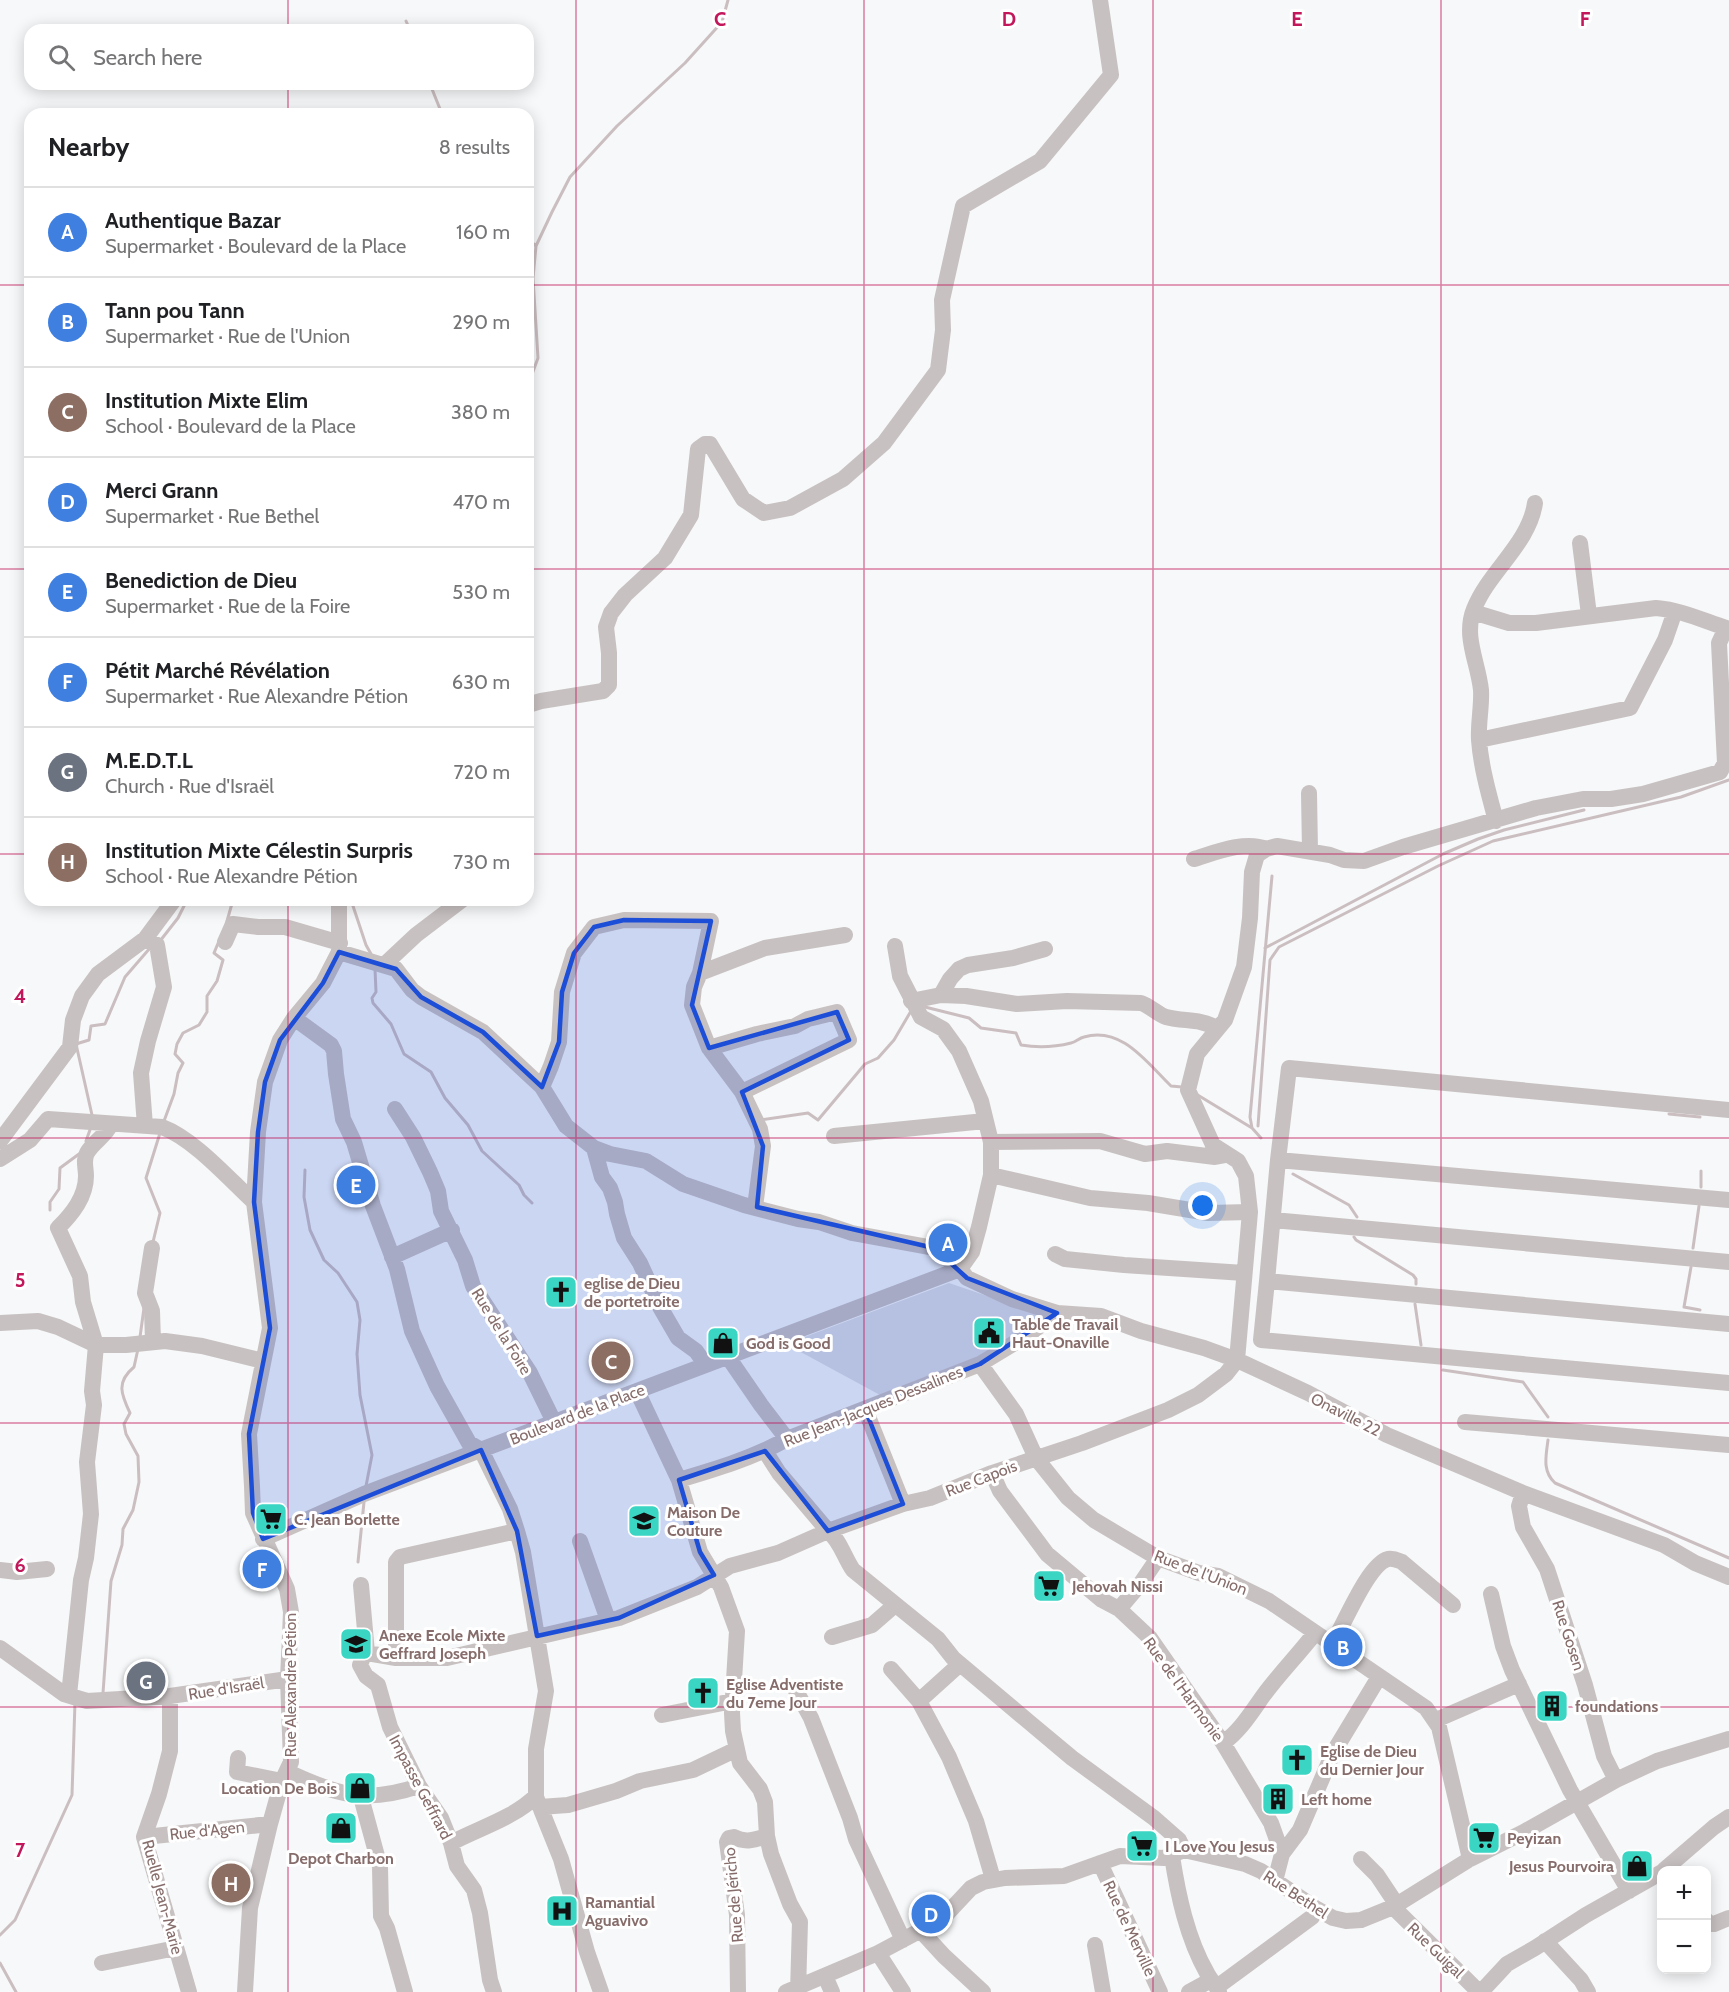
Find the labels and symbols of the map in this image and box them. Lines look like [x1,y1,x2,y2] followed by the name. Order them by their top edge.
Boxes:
[714,7,726,31] text: C
[1002,7,1016,31] text: D
[1291,7,1303,31] text: E
[1580,7,1591,31] text: F
[14,984,26,1008] text: 4
[336,1162,376,1208] pin: E
[1188,1191,1217,1220] your location
[928,1220,968,1266] pin: A
[15,1268,25,1292] text: 5
[543,1274,579,1310] church icon: eglise de Dieu de portetroite
[584,1274,680,1311] place label: eglise de Dieu de portetroite
[467,1285,536,1378] street label: Rue de la Foire
[971,1315,1007,1351] public building icon: Table de Travail Haut-Onaville
[1012,1315,1118,1352] place label: Table de Travail Haut-Onaville
[705,1325,741,1361] shop icon: God is Good
[746,1334,831,1353] place label: God is Good
[592,1338,630,1384] pin: C
[781,1362,966,1451] street label: Rue Jean-Jacques Dessalines
[507,1380,647,1449] street label: Boulevard de la Place
[1308,1389,1384,1440] street label: Onaville 22
[943,1456,1020,1501] street label: Rue Capois
[253,1501,289,1537] supermarket icon: C. Jean Borlette
[626,1503,662,1539] school or university icon: Maison De Couture
[667,1503,740,1540] place label: Maison De Couture
[294,1510,400,1529] place label: C. Jean Borlette
[242,1546,282,1592] pin: F
[1152,1546,1250,1599] street label: Rue de l'Union
[14,1553,26,1577] text: 6
[1031,1568,1067,1604] supermarket icon: Jehovah Nissi
[1071,1577,1163,1596] place label: Jehovah Nissi
[1548,1598,1589,1673] street label: Rue Gosen
[281,1613,300,1757] street label: Rue Alexandre Pétion
[1324,1624,1362,1670] pin: B
[338,1626,374,1662] school or university icon: Anexe Ecole Mixte Geffrard Joseph
[379,1626,505,1663] place label: Anexe Ecole Mixte Geffrard Joseph
[1139,1634,1228,1745] street label: Rue de l'Harmonie
[126,1658,166,1704] pin: G
[187,1673,266,1704] street label: Rue d'Israël
[685,1675,721,1711] church icon: Eglise Adventiste du 7eme Jour
[726,1675,843,1712] place label: Eglise Adventiste du 7eme Jour
[1534,1688,1570,1724] building icon: foundations
[1575,1697,1658,1716] place label: foundations
[385,1732,456,1843] street label: Impasse Geffrard
[1279,1742,1315,1778] church icon: Eglise de Dieu du Dernier Jour
[1320,1742,1425,1779] place label: Eglise de Dieu du Dernier Jour
[342,1770,378,1806] shop icon: Location De Bois
[221,1779,337,1798] place label: Location De Bois
[1260,1781,1296,1817] building icon: Left home
[1301,1790,1372,1809] place label: Left home
[323,1810,359,1846] shop icon: Depot Charbon
[169,1817,246,1844] street label: Rue d'Agen
[1466,1820,1502,1856] supermarket icon: Peyizan
[1124,1828,1160,1864] supermarket icon: I Love You Jesus
[1507,1829,1561,1848] place label: Peyizan
[1165,1837,1275,1856] place label: I Love You Jesus
[15,1838,26,1862] text: 7
[138,1838,187,1957] street label: Ruelle Jean-Marie
[720,1846,747,1943] street label: Rue de Jéricho
[1619,1848,1655,1884] shop icon: Jesus Pourvoira
[288,1849,394,1868] place label: Depot Charbon
[1508,1857,1614,1876] place label: Jesus Pourvoira
[212,1860,250,1906] pin: H
[1260,1866,1332,1922] street label: Rue Bethel
[1099,1877,1160,1979] street label: Rue de Merville
[912,1892,950,1936] pin: D
[544,1893,580,1929] hospital icon: Ramantial Aguavivo
[585,1893,655,1930] place label: Ramantial Aguavivo
[1403,1919,1468,1982] street label: Rue Guigal

